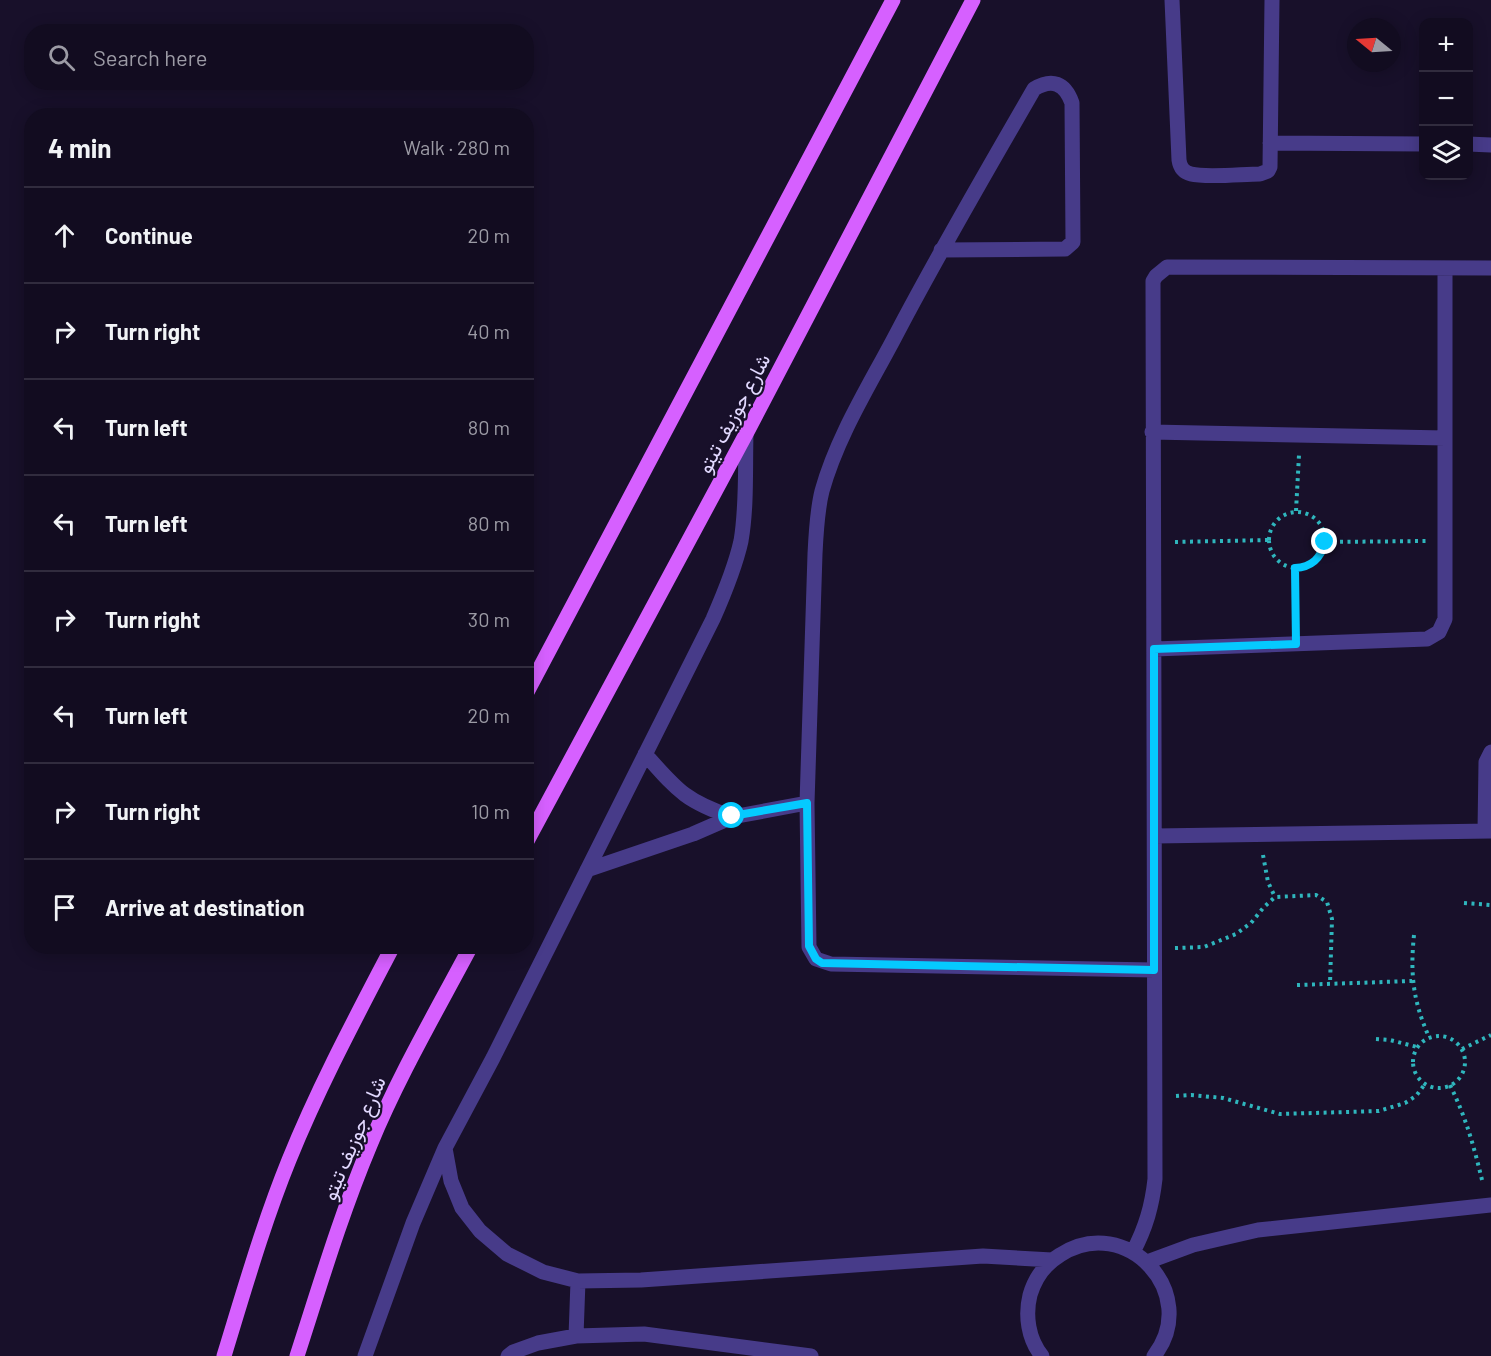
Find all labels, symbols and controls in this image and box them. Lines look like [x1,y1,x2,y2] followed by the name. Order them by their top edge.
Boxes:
[1347,18,1401,72] north arrow
[1419,18,1473,180] map controls
[1419,18,1473,72] button: +
[24,24,534,90] search box
[45,41,78,74] icon: search
[93,44,207,70] text: Search here
[1419,72,1473,126] button: −
[1419,126,1473,180] button: layers
[48,132,112,163] text: 4 min
[403,135,510,159] text: Walk · 280 m
[48,219,81,252] icon: ahead
[105,222,193,248] text: Continue
[467,223,510,247] text: 20 m
[48,315,81,348] icon: right
[105,318,200,344] text: Turn right
[467,319,510,343] text: 40 m
[692,349,777,478] street label: شارع جوزيف تيتو
[48,411,81,444] icon: left
[105,414,188,440] text: Turn left
[468,415,510,439] text: 80 m
[48,507,81,540] icon: left
[105,510,188,536] text: Turn left
[468,511,510,535] text: 80 m
[1311,528,1337,554] route end
[48,603,81,636] icon: right
[105,606,200,632] text: Turn right
[468,607,510,631] text: 30 m
[48,699,81,732] icon: left
[105,702,188,728] text: Turn left
[467,703,510,727] text: 20 m
[48,795,81,828] icon: right
[105,798,200,824] text: Turn right
[471,799,510,823] text: 10 m
[718,802,744,828] route start
[48,891,81,924] icon: arrive
[105,894,304,920] text: Arrive at destination
[316,1073,393,1204] street label: شارع جوزيف تيتو

